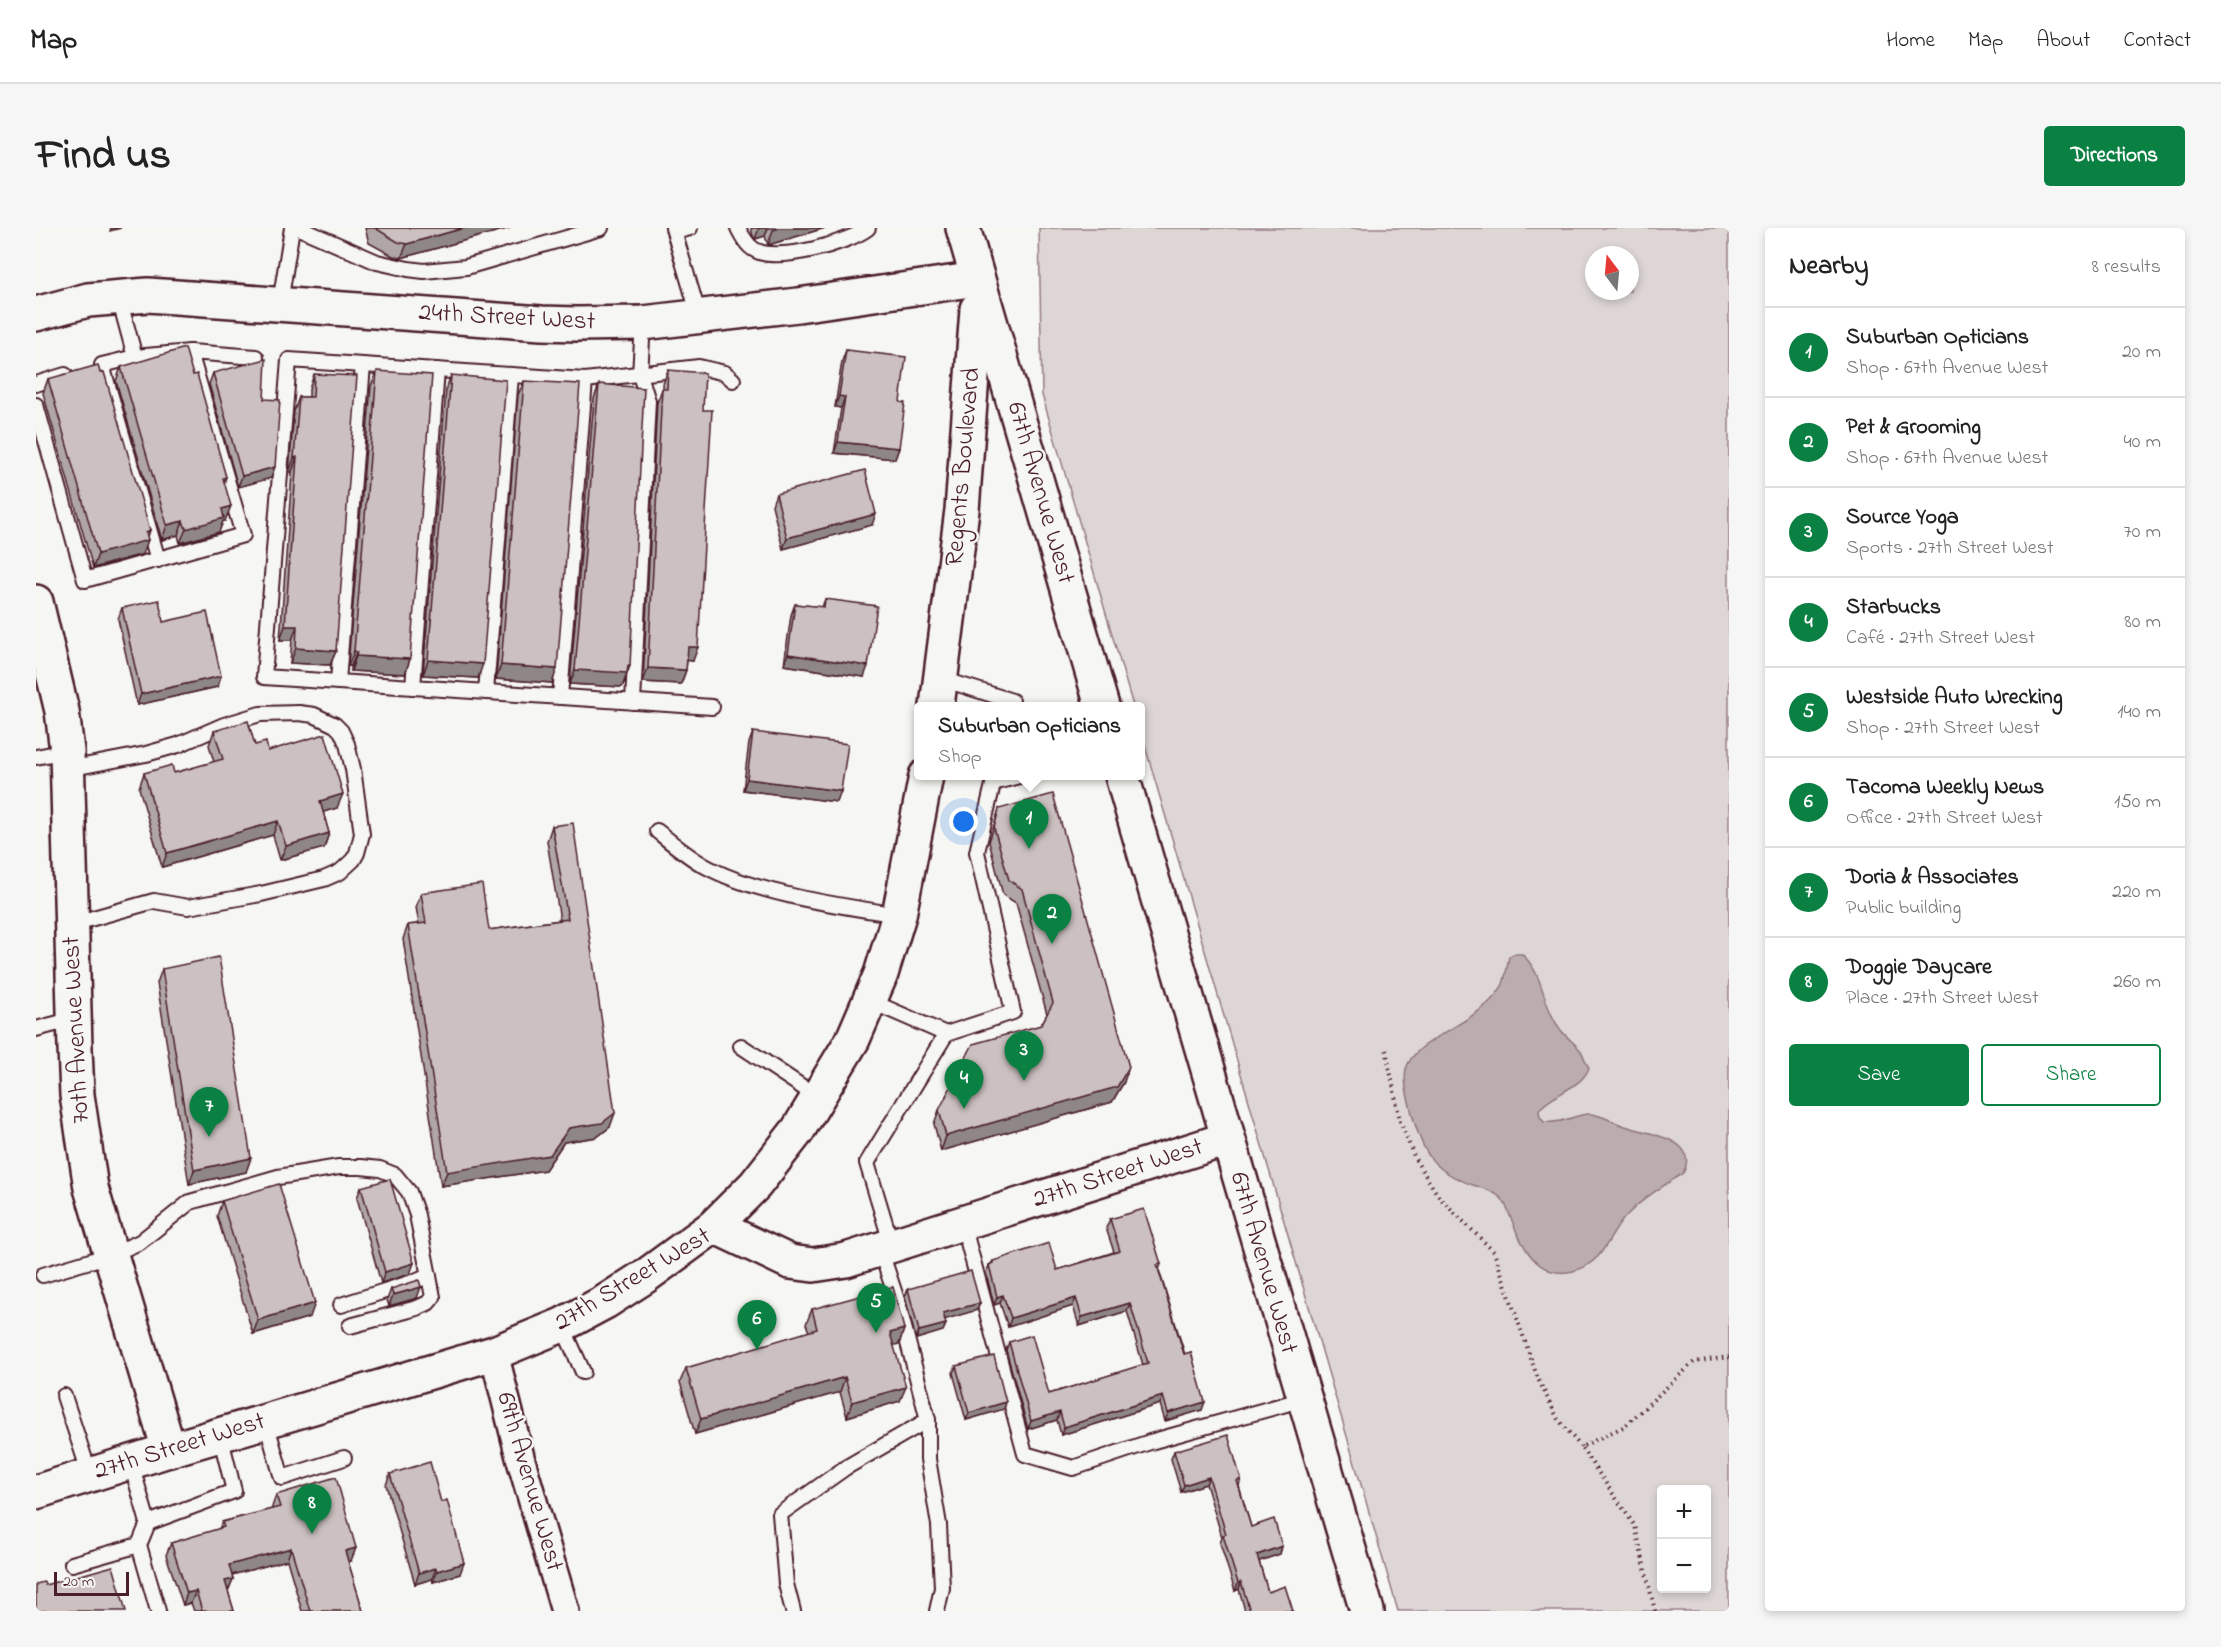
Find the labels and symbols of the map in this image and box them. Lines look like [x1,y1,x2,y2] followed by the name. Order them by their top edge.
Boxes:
[1585,246,1639,300] north arrow
[418,294,597,342] street label: 24th Street West
[936,366,992,568] street label: Regents Boulevard
[996,398,1084,589] street label: 67th Avenue West
[1010,800,1048,849] pin: 1
[949,807,978,836] your location
[1032,894,1072,944] pin: 2
[53,935,101,1125] street label: 70th Avenue West
[1004,1032,1044,1081] pin: 3
[944,1060,984,1109] pin: 4
[190,1088,228,1137] pin: 7
[1028,1129,1208,1219] street label: 27th Street West
[1219,1168,1307,1359] street label: 67th Avenue West
[547,1218,719,1342] street label: 27th Street West
[856,1284,896,1333] pin: 5
[738,1300,776,1350] pin: 6
[485,1388,573,1576] street label: 69th Avenue West
[90,1403,270,1491] street label: 27th Street West
[292,1484,332,1534] pin: 8
[54,1569,129,1596] scale bar

